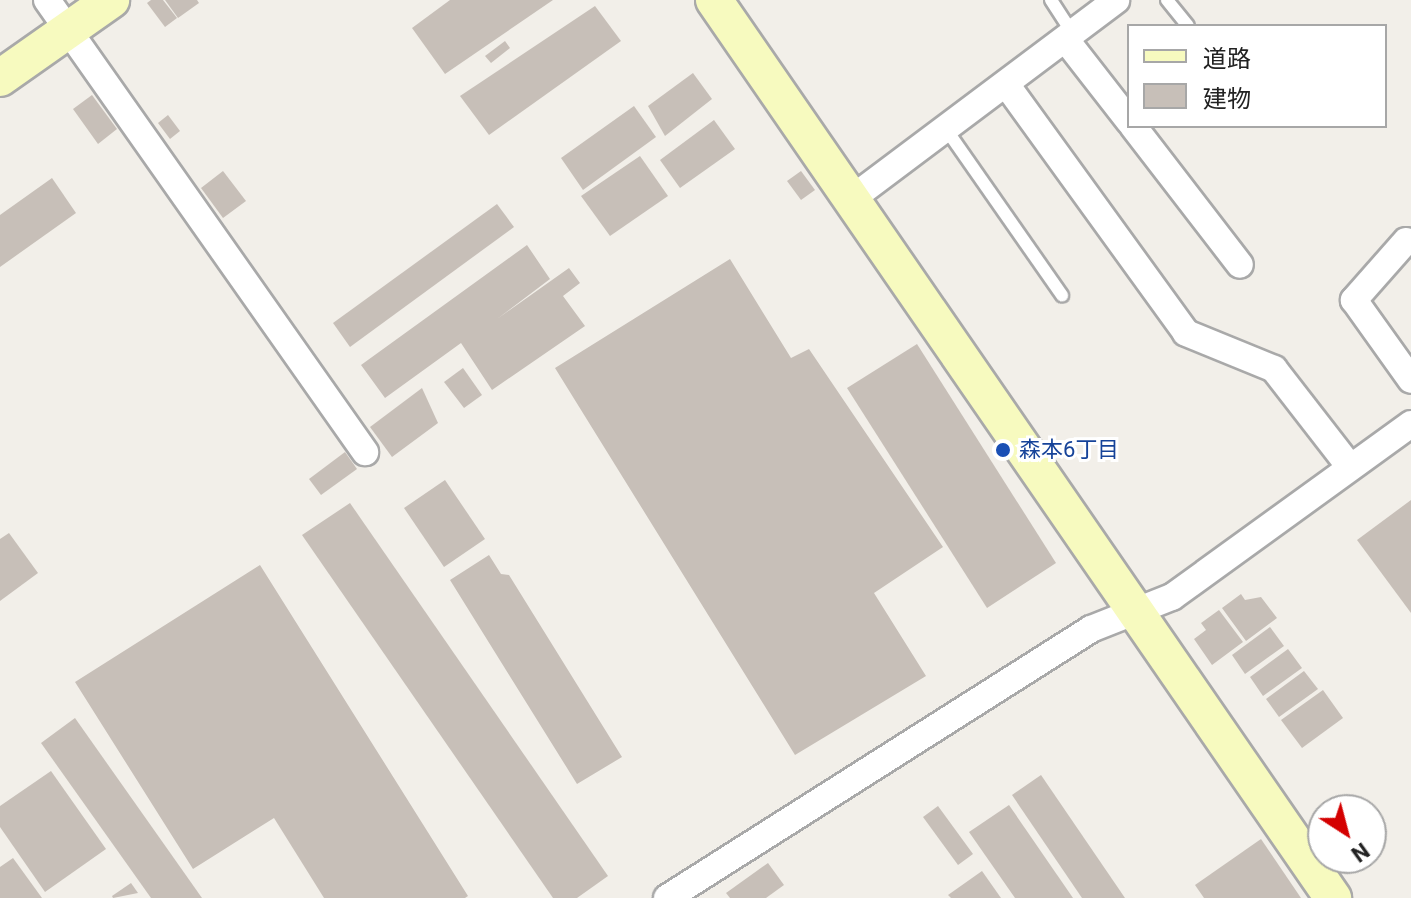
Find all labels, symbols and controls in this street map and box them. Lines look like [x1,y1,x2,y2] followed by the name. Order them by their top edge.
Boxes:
[1127,24,1387,128] legend
[1203,45,1251,73] text: 道路
[1203,85,1251,113] text: 建物
[1019,437,1119,463] place label: 森本6丁目
[994,441,1012,459] marker: 森本6丁目
[1307,794,1387,874] north arrow
[1347,838,1374,867] text: N

